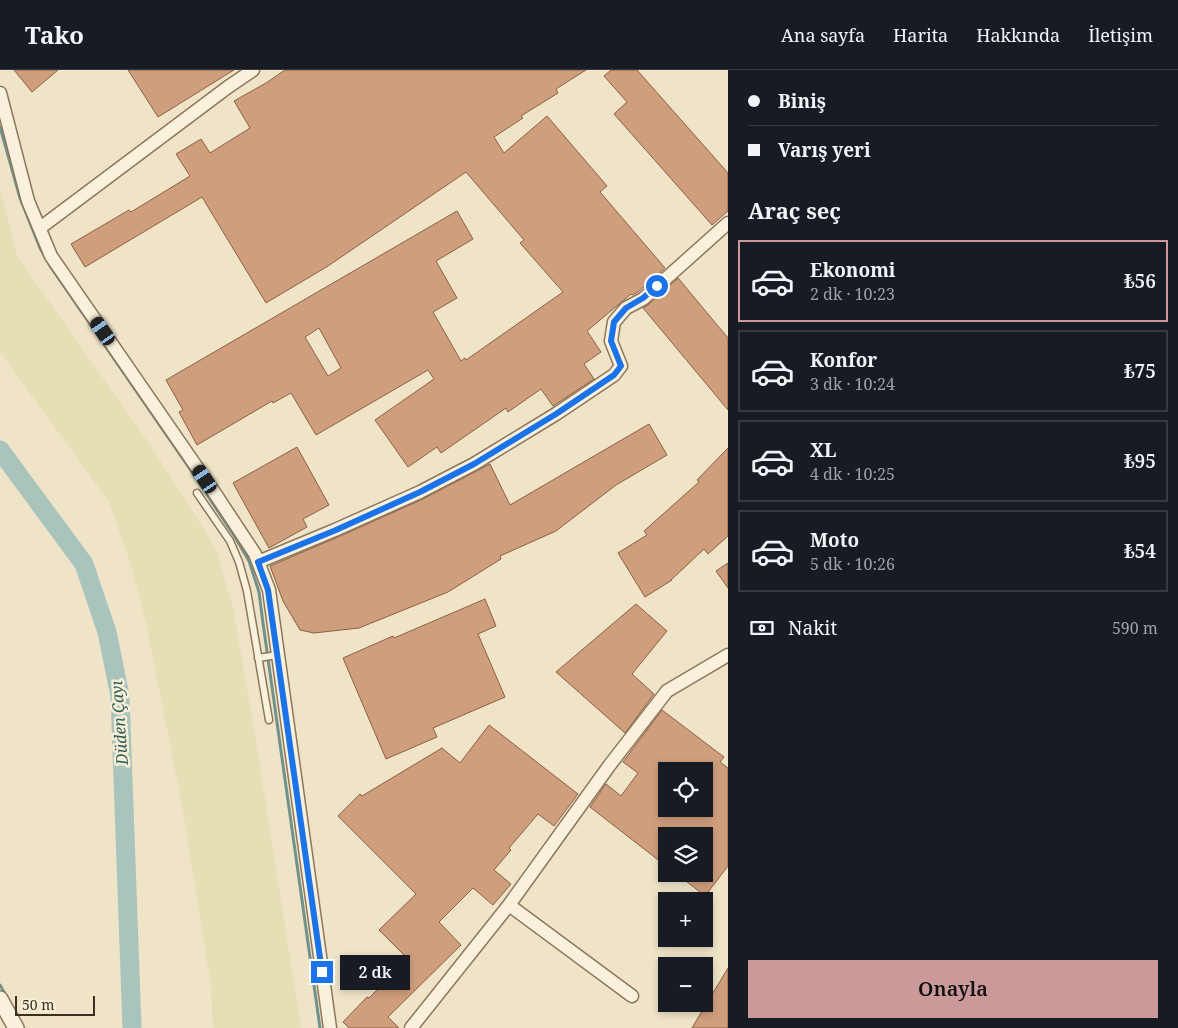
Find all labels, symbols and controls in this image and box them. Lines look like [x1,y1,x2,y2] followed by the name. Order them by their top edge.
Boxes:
[25,18,84,51] text: Tako
[781,23,865,47] text: Ana sayfa
[893,23,948,47] text: Harita
[976,23,1060,47] text: Hakkında
[1088,23,1153,47] text: İletişim
[778,88,826,114] text: Biniş
[778,137,871,163] text: Varış yeri
[748,195,841,225] text: Araç seç
[810,257,896,283] text: Ekonomi
[750,259,795,304] icon: car
[1124,268,1156,294] text: ₺56
[646,275,668,297] route start
[810,283,895,305] text: 2 dk · 10:23
[88,314,117,348] car
[810,347,877,373] text: Konfor
[750,349,795,394] icon: car
[1124,358,1156,384] text: ₺75
[810,373,895,395] text: 3 dk · 10:24
[810,437,836,463] text: XL
[750,439,795,484] icon: car
[1124,448,1156,474] text: ₺95
[190,462,219,496] car
[810,463,895,485] text: 4 dk · 10:25
[810,527,859,553] text: Moto
[750,529,795,574] icon: car
[1124,538,1156,564] text: ₺54
[810,553,895,575] text: 5 dk · 10:26
[748,614,776,642] icon: cash
[788,615,837,641] text: Nakit
[1112,617,1158,639] text: 590 m
[105,680,133,767] water label: Düden Çayı
[658,762,713,1012] map controls
[658,762,713,817] button: locate
[658,827,713,882] button: layers
[658,892,713,947] button: +
[340,954,410,990] callout: 2 dk
[658,957,713,1012] button: −
[748,960,1158,1018] button: Onayla
[311,961,333,983] route end
[358,961,392,983] text: 2 dk
[15,993,95,1016] scale bar
[22,995,55,1014] text: 50 m

